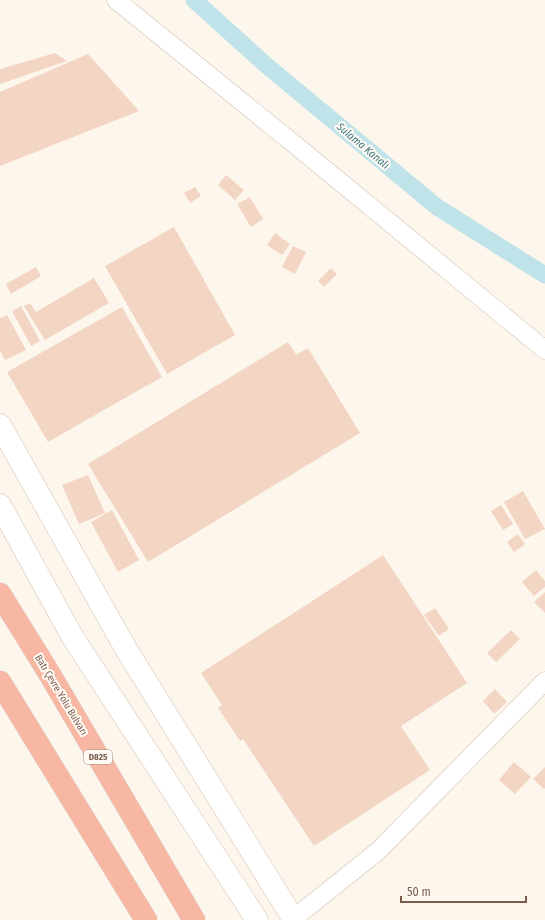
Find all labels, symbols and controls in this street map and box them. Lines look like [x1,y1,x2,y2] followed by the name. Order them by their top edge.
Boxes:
[333,120,392,172] water label: Sulama Kanalı
[32,653,90,737] street label: Batı Çevre Yolu Bulvarı
[84,750,112,764] road number: D825
[401,878,526,904] scale bar
[407,885,431,899] text: 50 m

